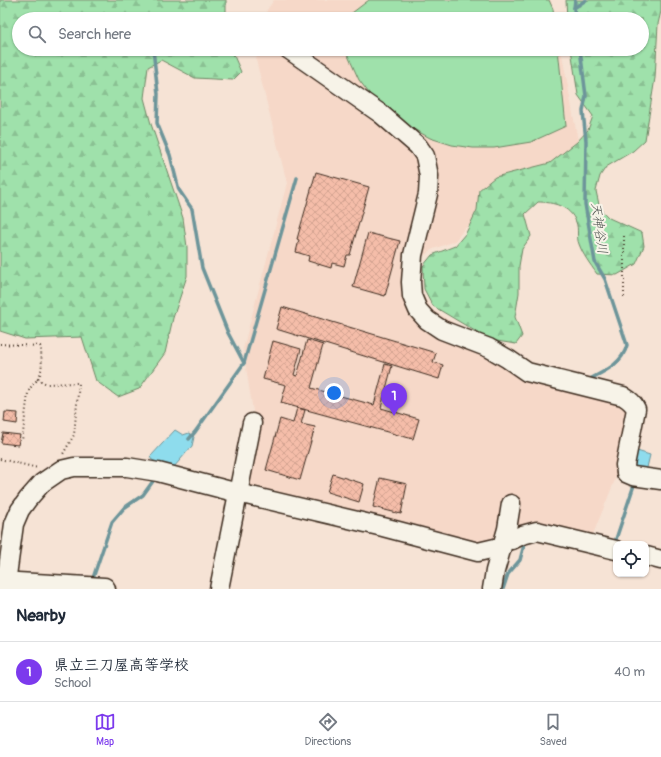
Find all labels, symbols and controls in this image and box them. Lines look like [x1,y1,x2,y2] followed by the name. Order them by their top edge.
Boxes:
[12,12,649,56] search box
[26,23,48,45] icon: search
[58,25,131,44] text: Search here
[587,201,611,255] water label: 天神谷川
[324,383,344,403] your location
[381,383,407,416] pin: 1
[613,541,649,577] map controls
[613,541,649,577] button: locate
[16,605,65,626] text: Nearby
[54,656,189,675] text: 県立三刀屋高等学校
[26,664,32,680] text: 1
[614,664,645,680] text: 40 m
[54,675,91,691] text: School
[94,711,116,748] tab: Map
[304,711,351,748] tab: Directions
[540,711,567,748] tab: Saved

